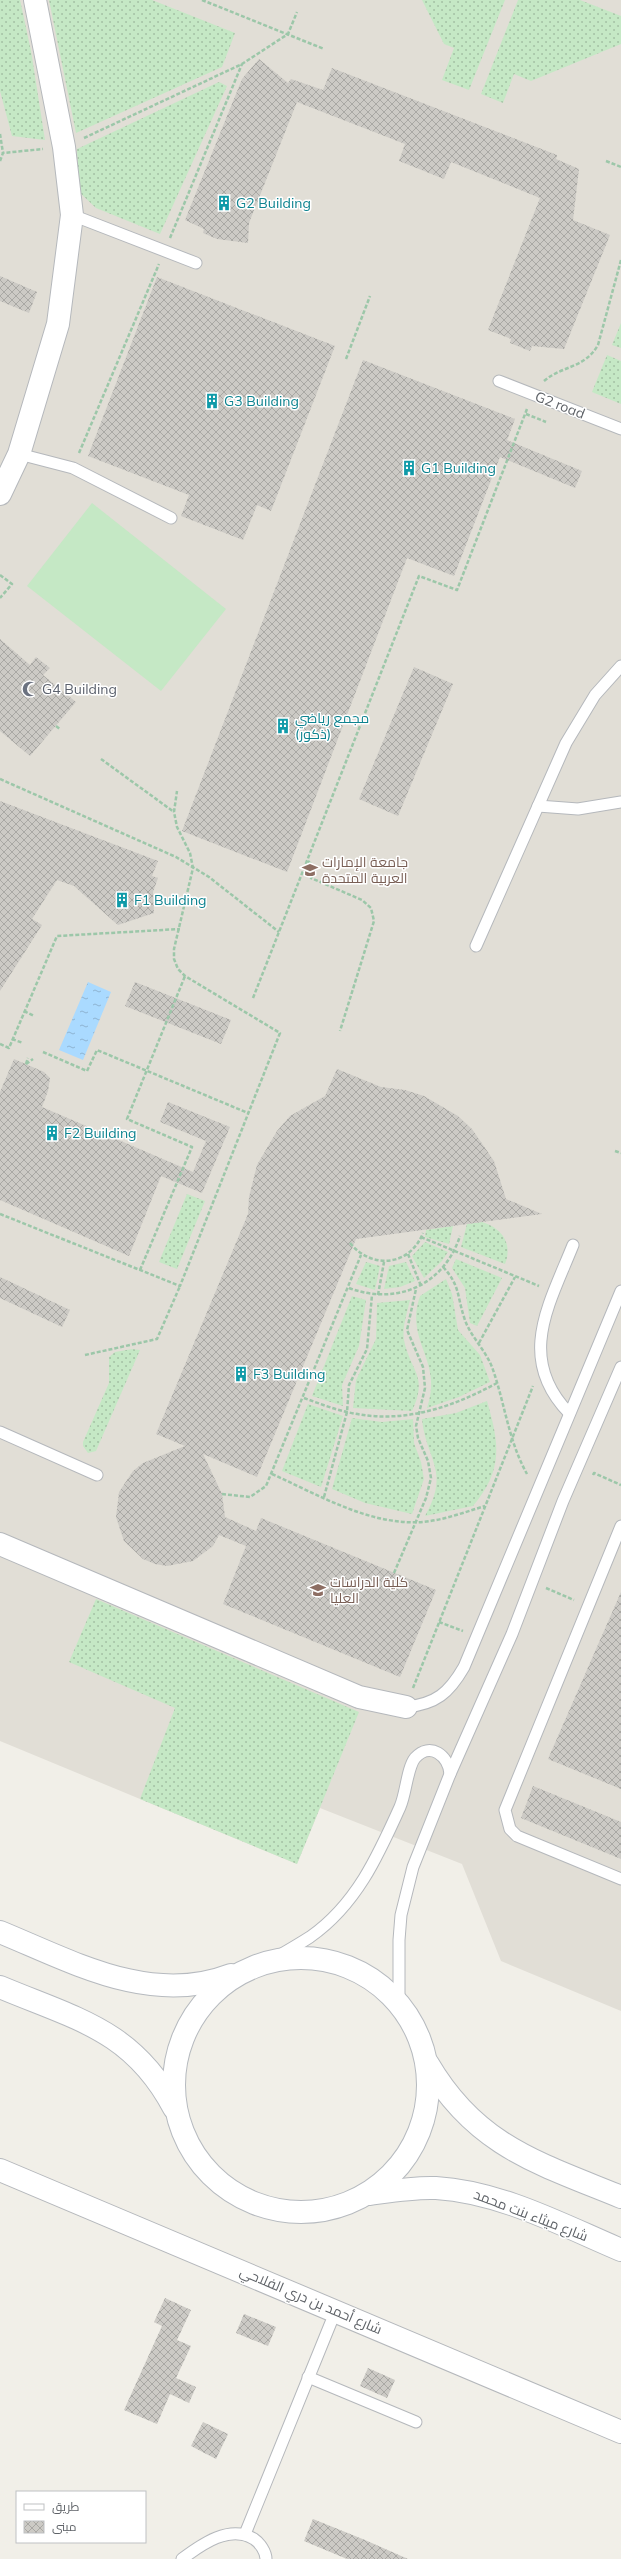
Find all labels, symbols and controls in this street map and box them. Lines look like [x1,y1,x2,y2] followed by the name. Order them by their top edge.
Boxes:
[215,194,233,212] building icon: G2 Building
[236,194,311,212] place label: G2 Building
[532,387,588,423] street label: G2 road
[203,392,221,410] building icon: G3 Building
[224,392,299,410] place label: G3 Building
[400,459,418,477] building icon: G1 Building
[421,459,496,477] place label: G1 Building
[21,680,39,698] mosque icon: G4 Building
[42,680,117,698] place label: G4 Building
[295,709,369,743] place label: مجمع رياضي (ذكور)
[274,717,292,735] building icon: مجمع رياضي (ذكور)
[322,853,408,887] place label: جامعة الإمارات العربية المتحدة
[301,861,319,879] school or university icon: جامعة الإمارات العربية المتحدة
[113,891,131,909] building icon: F1 Building
[134,891,207,909] place label: F1 Building
[43,1124,61,1142] building icon: F2 Building
[64,1124,137,1142] place label: F2 Building
[232,1365,250,1383] building icon: F3 Building
[253,1365,326,1383] place label: F3 Building
[330,1573,408,1607] place label: كلية الدراسات العليا
[309,1581,327,1599] school or university icon: كلية الدراسات العليا
[471,2185,591,2245] street label: شارع ميثاء بنت محمد
[236,2262,385,2341] street label: شارع أحمد بن دري الفلاحي
[16,2491,146,2543] legend
[52,2499,80,2514] text: طريق
[52,2519,77,2534] text: مبنى

